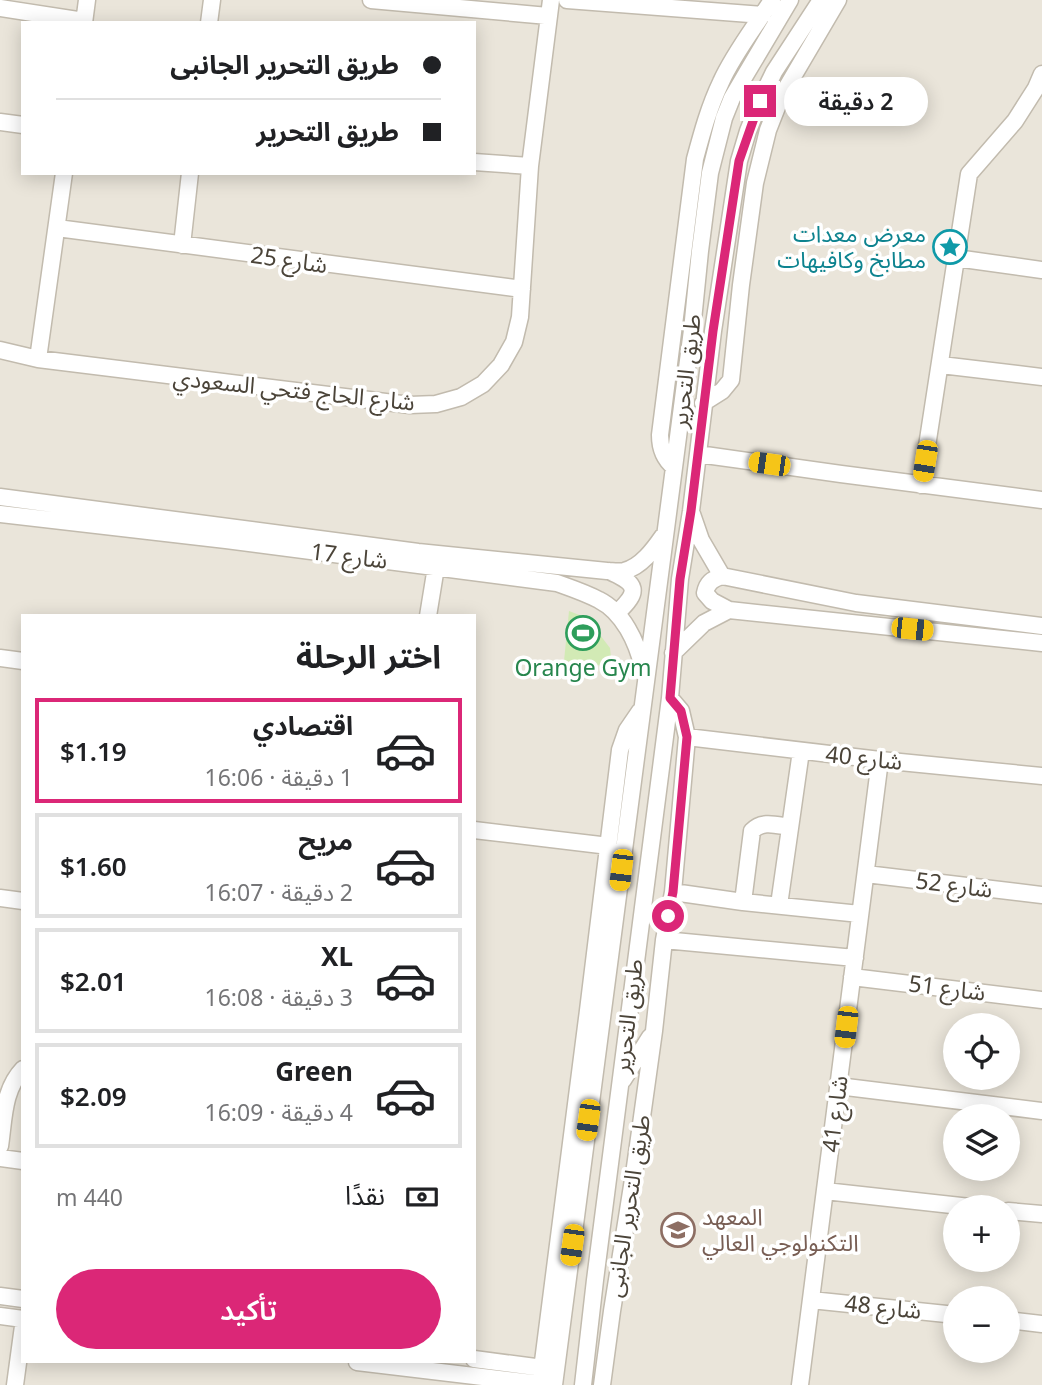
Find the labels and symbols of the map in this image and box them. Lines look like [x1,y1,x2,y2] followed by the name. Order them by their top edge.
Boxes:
[784,76,928,126] callout: 2 دقيقة
[744,85,776,117] route end
[777,217,926,277] place label: معرض معدات مطابخ وكافيهات
[931,228,969,266] place icon: معرض معدات مطابخ وكافيهات
[248,238,330,282] street label: شارع 25
[662,312,708,431] street label: طريق التحرير
[171,360,417,420] street label: شارع الحاج فتحي السعودي
[912,439,939,483] car
[747,451,792,477] car
[309,534,389,578] street label: شارع 17
[564,614,602,652] sports icon: Orange Gym
[891,616,934,642] car
[514,651,652,683] place label: Orange Gym
[824,737,904,779] street label: شارع 40
[609,848,634,892] car
[914,863,994,907] street label: شارع 52
[652,900,684,932] route start
[604,957,650,1076] street label: طريق التحرير
[907,966,987,1010] street label: شارع 51
[834,1005,859,1049] car
[813,1074,857,1154] street label: شارع 41
[575,1098,602,1142] car
[597,1112,657,1299] street label: طريق التحرير الجانبى
[702,1200,859,1260] place label: المعهد التكنولوجي العالي
[659,1211,697,1249] school or university icon: المعهد التكنولوجي العالي
[559,1223,586,1267] car
[843,1286,923,1328] street label: شارع 48

